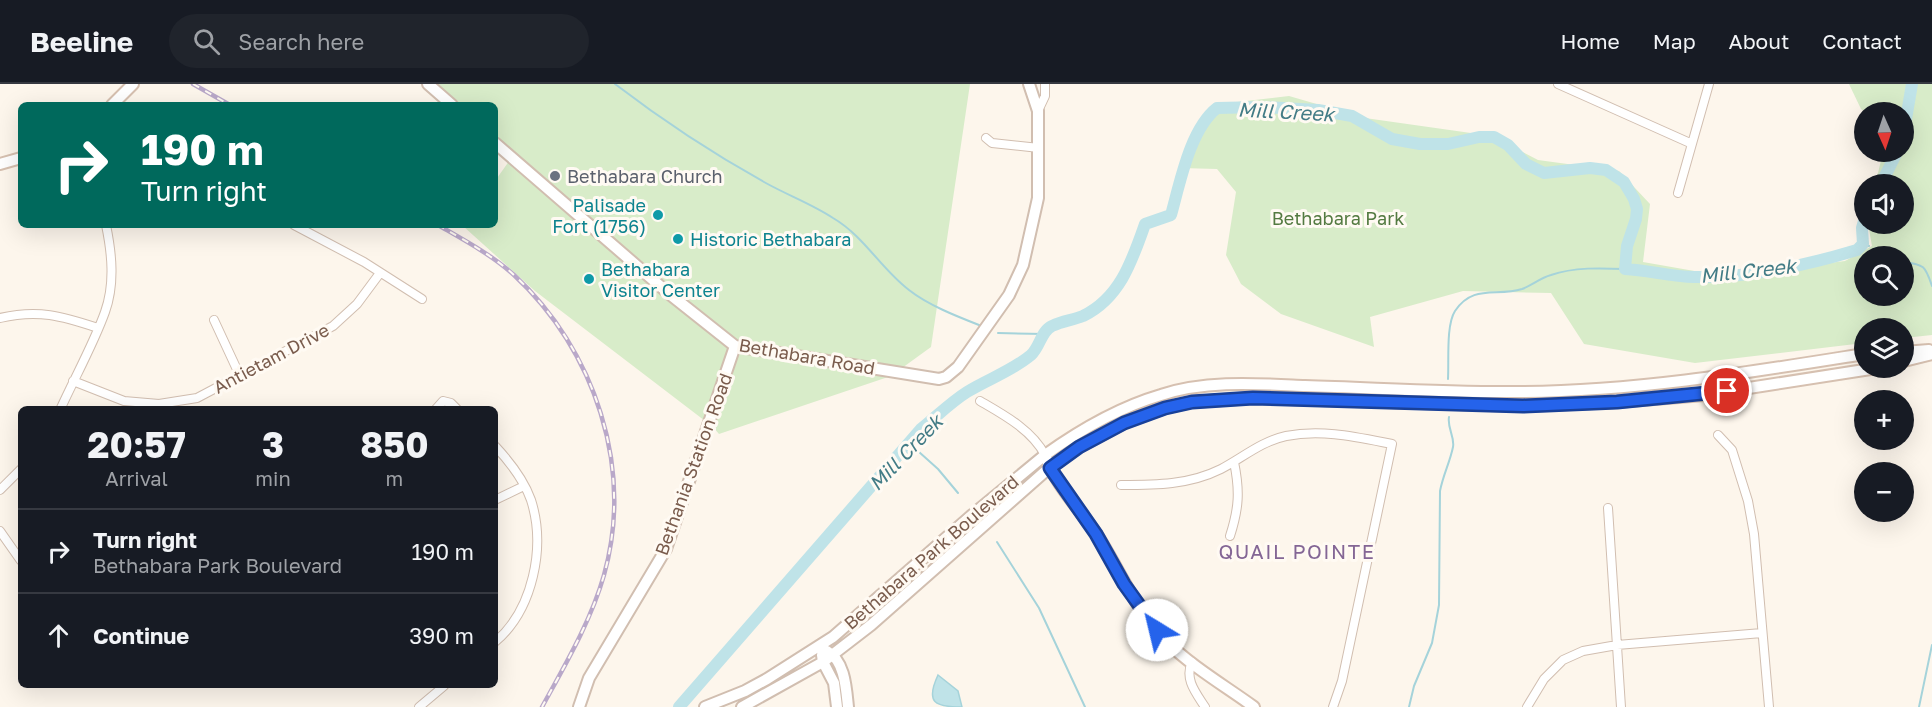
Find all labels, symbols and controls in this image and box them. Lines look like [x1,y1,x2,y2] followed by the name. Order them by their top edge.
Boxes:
[169,14,589,68] search box
[30,25,133,58] text: Beeline
[190,25,223,58] icon: search
[238,28,364,55] text: Search here
[1560,28,1620,54] text: Home
[1653,28,1696,54] text: Map
[1729,28,1789,54] text: About
[1822,28,1902,54] text: Contact
[1237,97,1337,126] water label: Mill Creek
[1854,102,1914,162] north arrow
[1854,102,1914,522] map controls
[141,124,264,174] text: 190 m
[42,126,120,204] icon: right
[567,165,723,187] place label: Bethabara Church
[548,169,562,183] marker: Bethabara Church
[1854,174,1914,234] button: sound
[141,175,267,207] text: Turn right
[552,194,646,237] place label: Palisade Fort (1756)
[1272,207,1404,229] park label: Bethabara Park
[651,208,665,222] marker: Palisade Fort (1756)
[690,228,851,250] place label: Historic Bethabara
[671,232,685,246] marker: Historic Bethabara
[1854,246,1914,306] button: search
[1699,253,1800,287] water label: Mill Creek
[601,258,720,301] place label: Bethabara Visitor Center
[582,272,596,286] marker: Bethabara Visitor Center
[209,318,333,398] street label: Antietam Drive
[1854,318,1914,378] button: layers
[737,333,877,379] street label: Bethabara Road
[1701,365,1752,416] pin
[650,370,736,558] street label: Bethania Station Road
[1710,374,1743,407] icon: arrive
[1854,390,1914,450] button: +
[863,407,949,495] water label: Mill Creek
[87,423,186,466] text: 20:57
[262,423,284,466] text: 3
[360,423,429,466] text: 850
[1854,462,1914,522] button: −
[105,466,168,490] text: Arrival
[255,466,291,490] text: min
[386,466,403,490] text: m
[839,470,1023,634] street label: Bethabara Park Boulevard
[93,526,197,553] text: Turn right
[42,535,75,568] icon: right
[411,538,474,565] text: 190 m
[1219,539,1375,563] district label: QUAIL POINTE
[93,553,342,577] text: Bethabara Park Boulevard
[1125,598,1189,662] position arrow
[42,619,75,652] icon: ahead
[93,622,189,649] text: Continue
[409,622,474,649] text: 390 m

